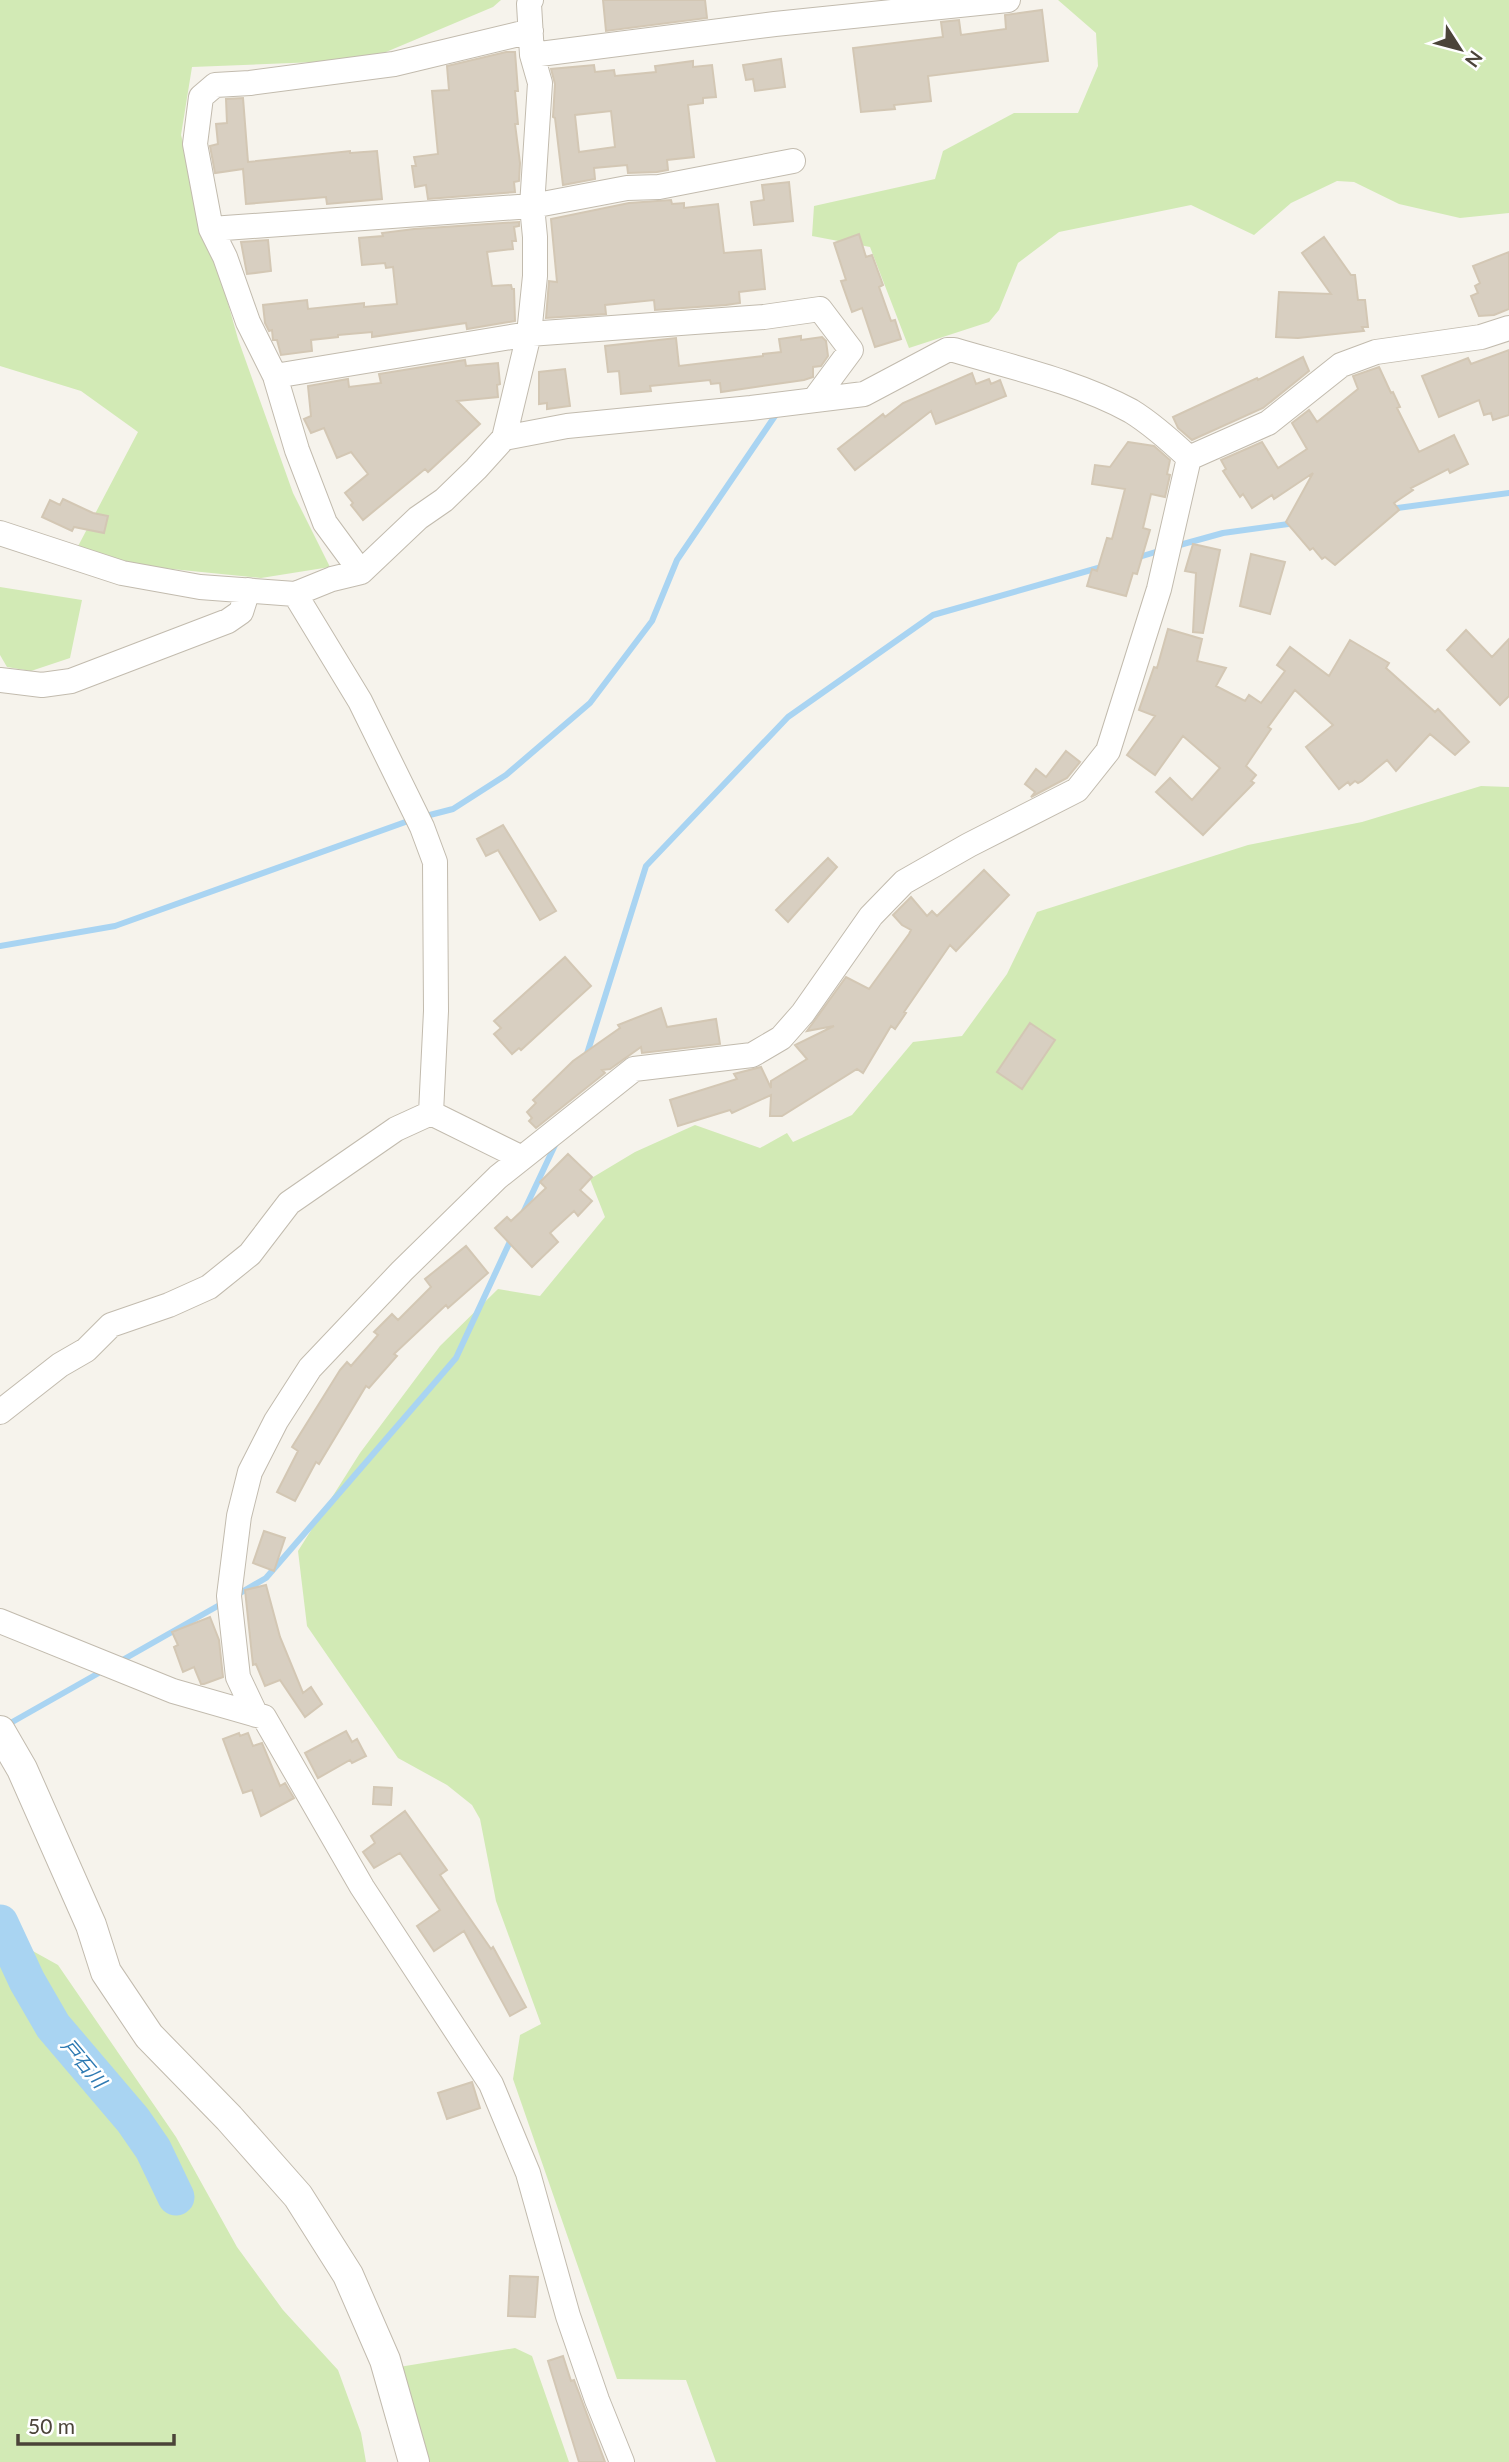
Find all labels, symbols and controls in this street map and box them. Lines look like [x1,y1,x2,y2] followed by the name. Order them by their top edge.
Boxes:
[1425,14,1495,84] north arrow
[1461,47,1488,72] text: N
[57,2033,113,2093] water label: 戸石川
[18,2402,173,2446] scale bar
[28,2413,75,2438] text: 50 m

